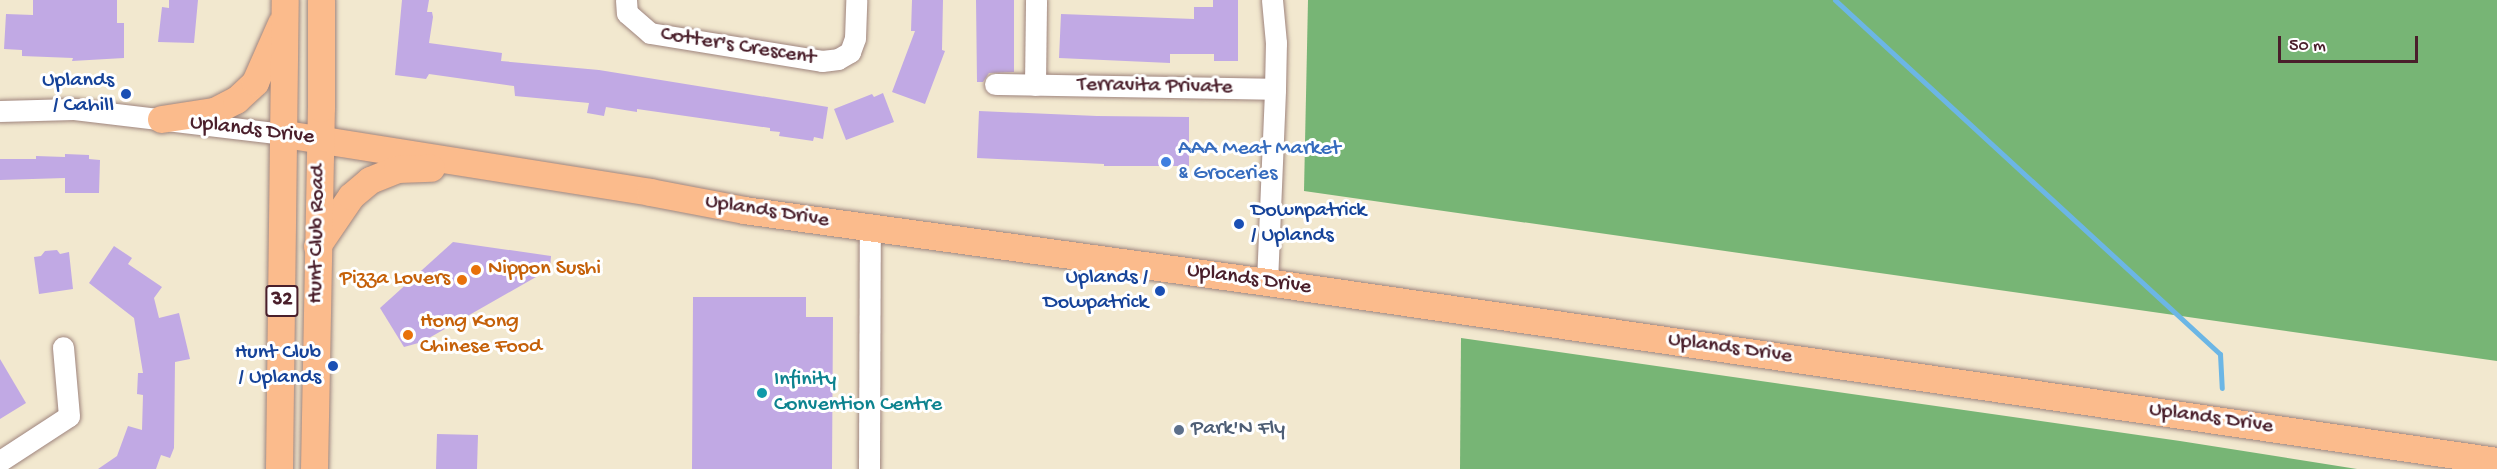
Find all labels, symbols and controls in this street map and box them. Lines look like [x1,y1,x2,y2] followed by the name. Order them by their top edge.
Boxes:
[659,22,817,72] street label: Cotter's Crescent
[2281,24,2420,62] scale bar
[2289,36,2326,57] text: 50 m
[42,68,114,119] place label: Uplands / Cahill
[1077,72,1233,102] street label: Terravita Private
[119,87,133,101] marker: Uplands / Cahill
[188,110,316,152] street label: Uplands Drive
[1178,136,1341,188] place label: AAA Meat Market & Groceries
[1159,155,1173,169] marker: AAA Meat Market & Groceries
[304,164,332,304] street label: Hunt Club Road
[703,189,831,235] street label: Uplands Drive
[1251,198,1366,249] place label: Downpatrick / Uplands
[1232,217,1246,231] marker: Downpatrick / Uplands
[488,257,601,283] place label: Nippon Sushi
[1185,258,1313,302] street label: Uplands Drive
[469,263,483,277] marker: Nippon Sushi
[1043,265,1148,316] place label: Uplands / Dowpatrick
[340,267,450,293] place label: Pizza Lovers
[455,273,469,287] marker: Pizza Lovers
[264,283,300,319] road number: 32
[1153,284,1167,298] marker: Uplands / Dowpatrick
[420,309,542,360] place label: Hong Kong Chinese Food
[1666,327,1794,371] street label: Uplands Drive
[401,328,415,342] marker: Hong Kong Chinese Food
[235,340,321,392] place label: Hunt Club / Uplands
[326,359,340,373] marker: Hunt Club / Uplands
[774,367,942,418] place label: Infinity Convention Centre
[755,386,769,400] marker: Infinity Convention Centre
[2147,397,2275,441] street label: Uplands Drive
[1191,417,1285,443] place label: Park'N Fly
[1172,423,1186,437] marker: Park'N Fly

